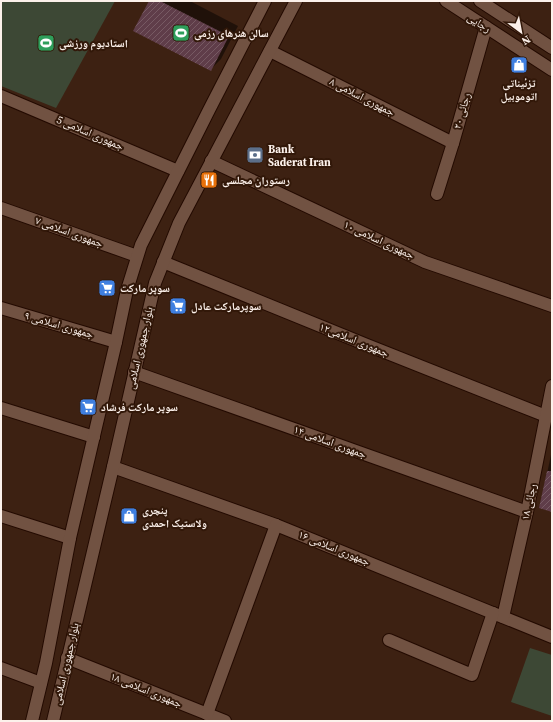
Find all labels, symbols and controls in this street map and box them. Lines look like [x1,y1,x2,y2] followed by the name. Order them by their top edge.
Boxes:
[464,10,494,36] street label: رجایی
[501,12,541,52] north arrow
[171,23,191,43] sports icon: سالن هنرهای رزمی
[194,26,269,41] place label: سالن هنرهای رزمی
[519,32,533,49] text: N
[36,33,56,53] sports icon: استادیوم ورزشی
[59,36,128,51] place label: استادیوم ورزشی
[509,55,529,75] shop icon: تزئیناتی اتوموبیل
[327,74,397,120] street label: جمهوری اسلامی ۸
[501,76,537,104] place label: تزئیناتی اتوموبیل
[450,91,474,131] street label: رجائی ۲۰
[54,112,126,154] street label: جمهوری اسلامی 5
[268,142,331,170] place label: Bank Saderat Iran
[245,145,265,165] bank icon: Bank Saderat Iran
[199,170,219,190] restaurant icon: رستوران مجلسی
[222,173,290,188] place label: رستوران مجلسی
[33,213,105,251] street label: جمهوری اسلامی ۷
[341,217,417,263] street label: جمهوری اسلامی ۱۰
[97,278,117,298] supermarket icon: سوپر مارکت
[120,281,170,296] place label: سوپر مارکت
[168,296,188,316] supermarket icon: سوپرمارکت عادل
[191,299,262,314] place label: سوپرمارکت عادل
[123,305,157,391] street label: بلوار جمهوری اسلامی
[23,308,95,342] street label: جمهوری اسلامی ۹
[317,319,391,361] street label: جمهوری اسلامی۱۲
[78,397,98,417] supermarket icon: سوپر مارکت فرشاد
[101,400,178,415] place label: سوپر مارکت فرشاد
[292,422,368,462] street label: جمهوری اسلامی ۱۴
[518,482,540,522] street label: رجائی ۱۸
[142,503,207,531] place label: پنچری ولاستیک احمدی
[119,506,139,526] shop icon: پنچری ولاستیک احمدی
[296,527,372,569] street label: جمهوری اسلامی ۱۶
[49,621,83,707] street label: بلوار جمهوری اسلامی
[108,669,184,711] street label: جمهوری اسلامی ۱۸

